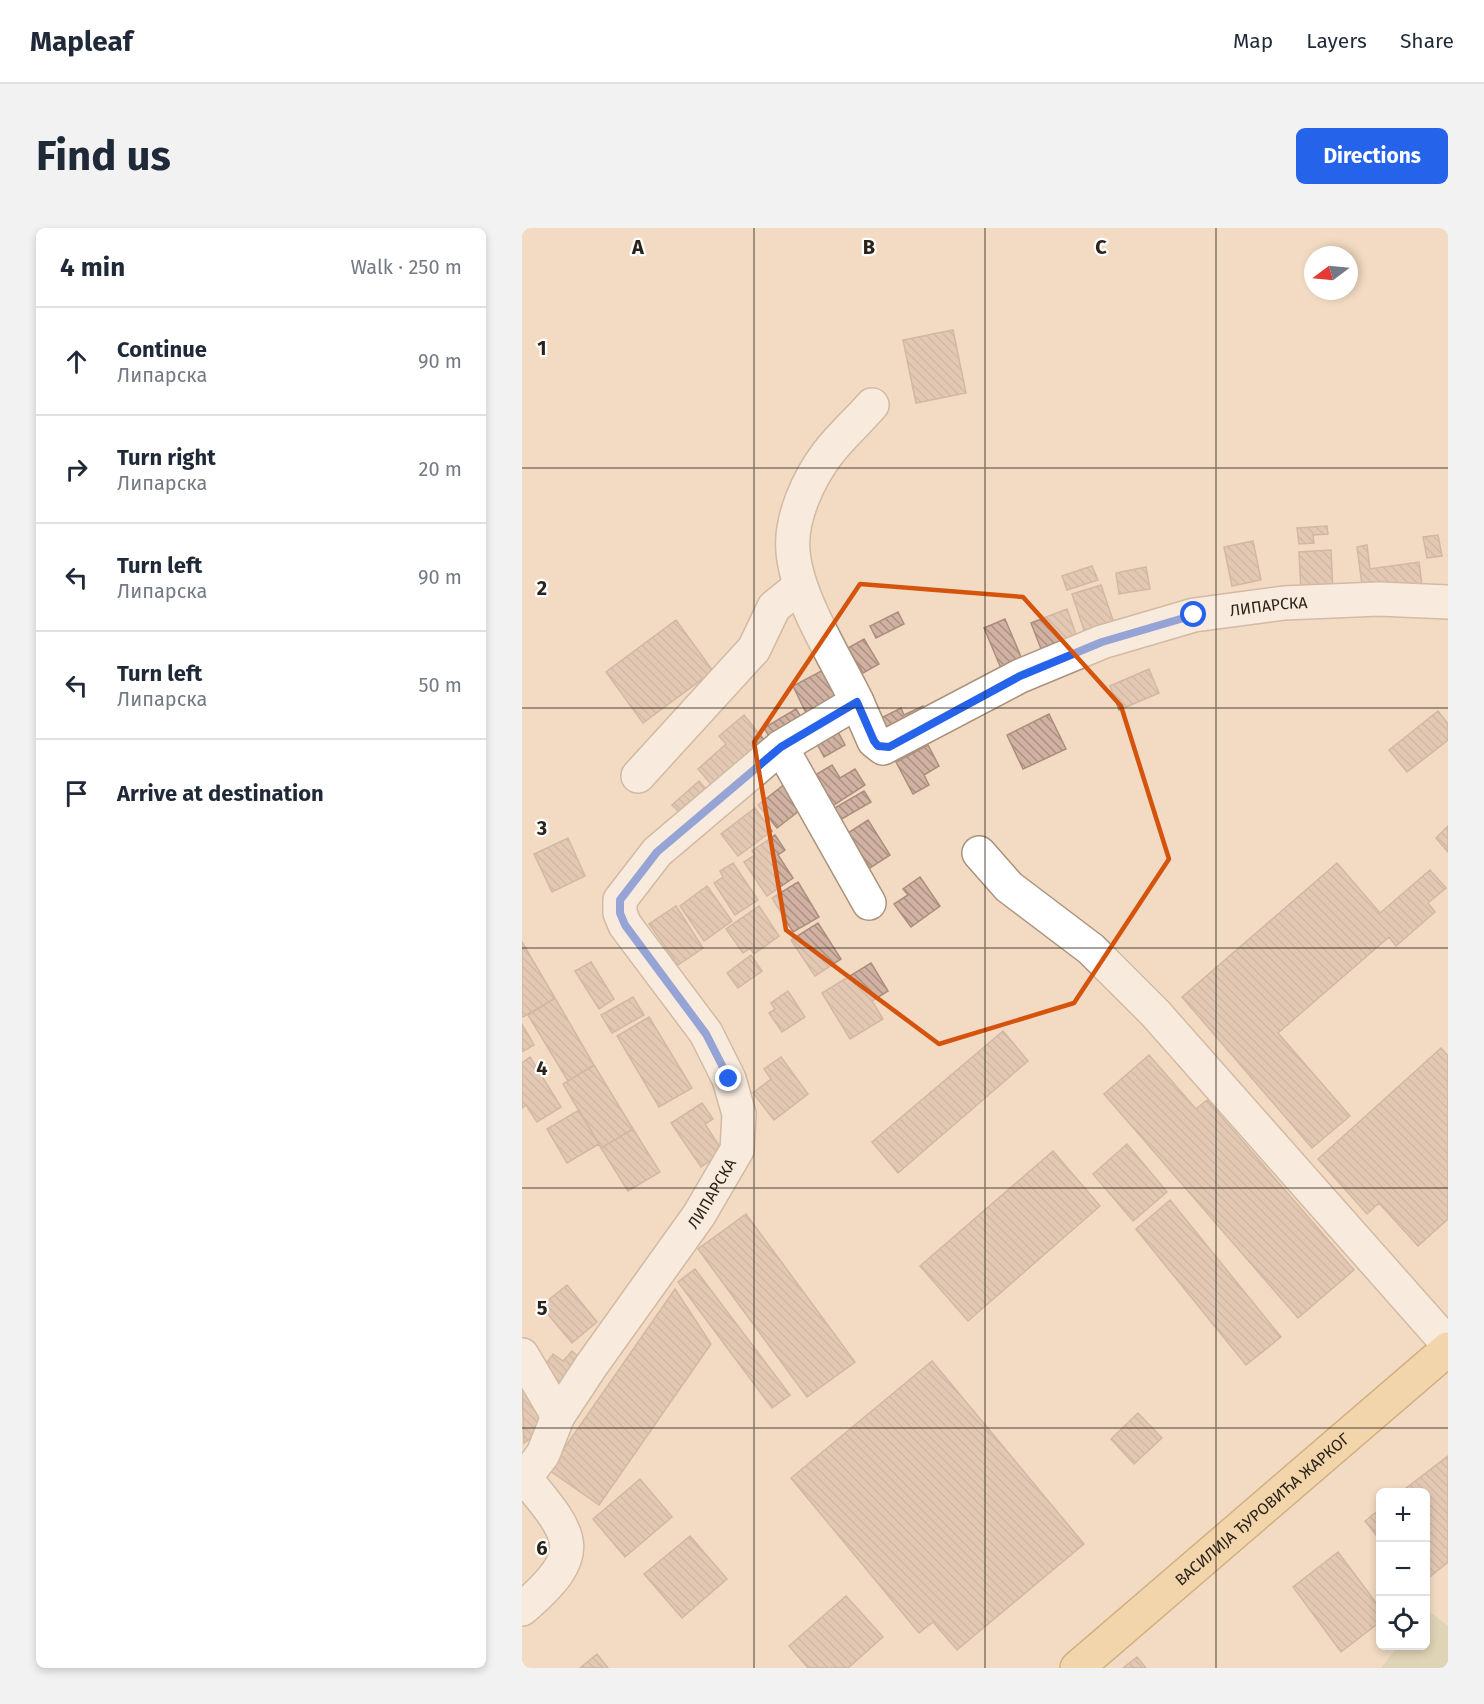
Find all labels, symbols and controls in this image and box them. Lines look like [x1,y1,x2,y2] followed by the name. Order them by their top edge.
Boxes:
[30,25,133,58] text: Mapleaf
[1233,28,1273,54] text: Map
[1306,28,1367,54] text: Layers
[1400,28,1454,54] text: Share
[1296,128,1448,184] button: Directions
[36,131,171,181] text: Find us
[631,235,645,259] text: A
[863,235,875,259] text: B
[1095,235,1107,259] text: C
[1304,246,1358,300] north arrow
[60,252,125,283] text: 4 min
[350,255,462,279] text: Walk · 250 m
[117,336,207,363] text: Continue
[537,336,547,360] text: 1
[60,345,93,378] icon: ahead
[418,349,462,373] text: 90 m
[117,363,207,387] text: Липарска
[117,444,216,471] text: Turn right
[60,453,93,486] icon: right
[419,457,462,481] text: 20 m
[117,471,207,495] text: Липарска
[117,552,202,579] text: Turn left
[60,561,93,594] icon: left
[418,565,462,589] text: 90 m
[537,576,547,600] text: 2
[117,579,207,603] text: Липарска
[1228,593,1309,620] street label: ЛИПАРСКА
[1180,601,1206,627] route start
[117,660,202,687] text: Turn left
[60,669,93,702] icon: left
[418,673,462,697] text: 50 m
[117,687,207,711] text: Липарска
[60,777,93,810] icon: arrive
[117,780,324,807] text: Arrive at destination
[536,816,547,840] text: 3
[536,1056,548,1080] text: 4
[715,1065,741,1091] route end
[683,1154,740,1232] street label: ЛИПАРСКА
[537,1296,548,1320] text: 5
[1171,1429,1353,1590] street label: ВАСИЛИЈА ЂУРОВИЋА ЖАРКОГ
[1376,1488,1430,1650] map controls
[1376,1488,1430,1542] button: +
[536,1536,548,1560] text: 6
[1376,1542,1430,1596] button: −
[1376,1596,1430,1650] button: locate

